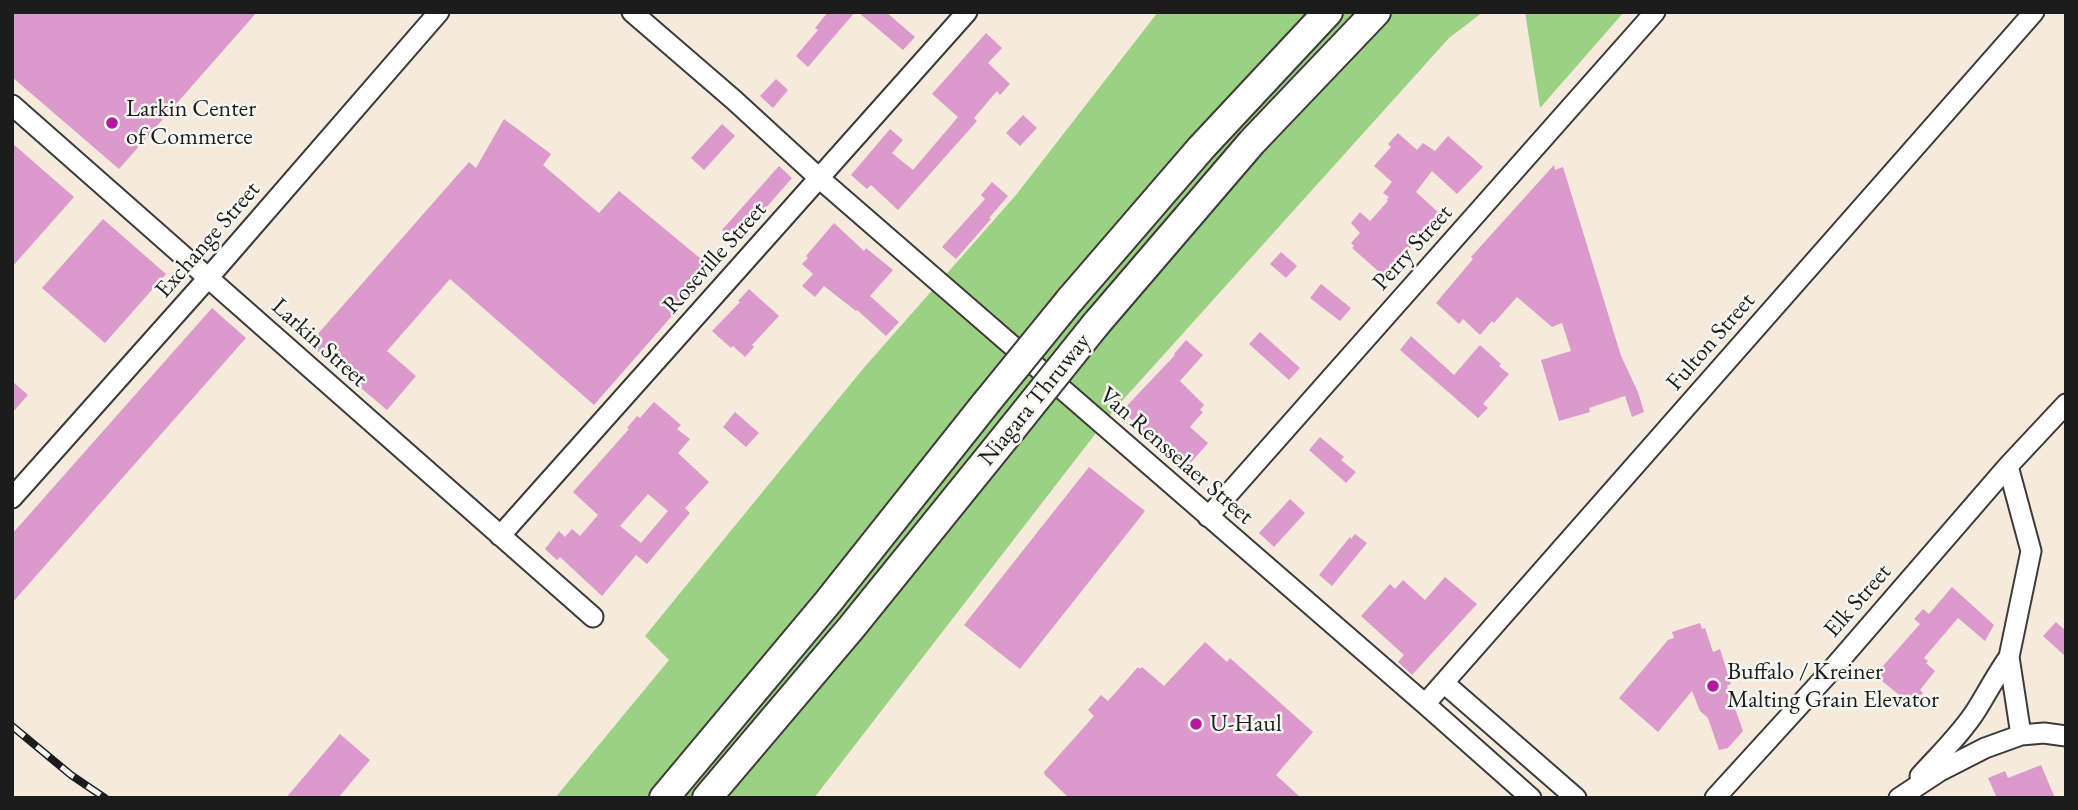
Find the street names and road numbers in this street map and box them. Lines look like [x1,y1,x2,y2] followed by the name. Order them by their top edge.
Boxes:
[150,176,266,304] street label: Exchange Street
[657,196,773,320] street label: Roseville Street
[1367,199,1459,297] street label: Perry Street
[1661,287,1761,397] street label: Fulton Street
[265,293,373,393] street label: Larkin Street
[973,328,1097,472] street label: Niagara Thruway
[1093,381,1259,531] street label: Van Rensselaer Street
[1818,558,1898,644] street label: Elk Street

